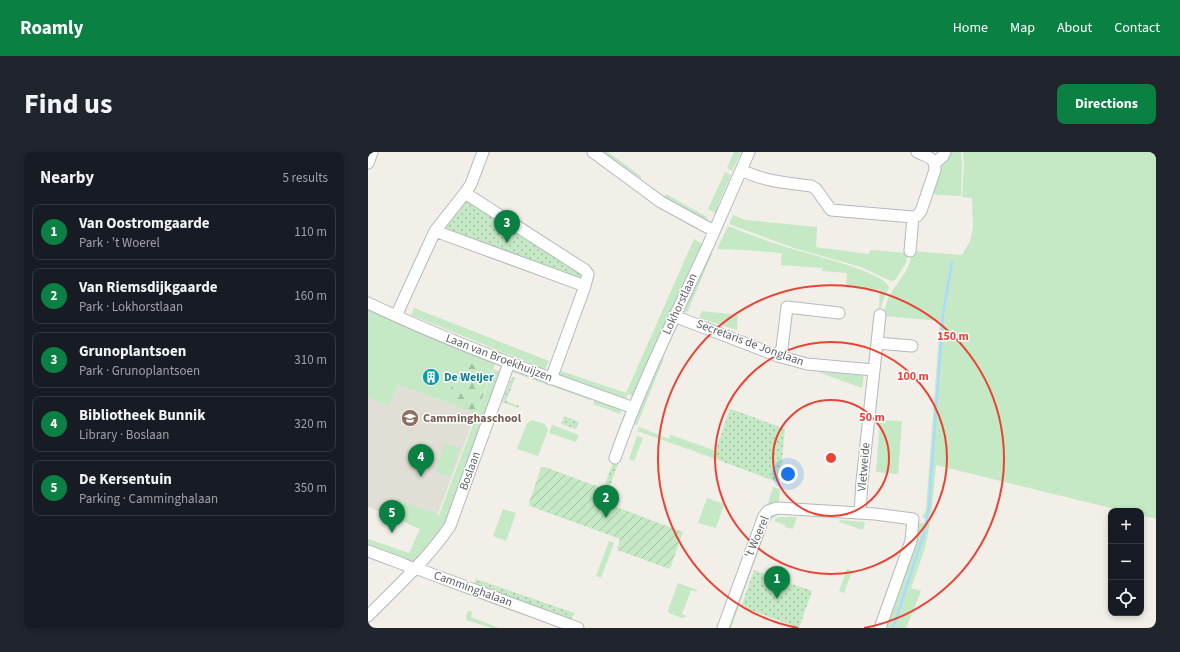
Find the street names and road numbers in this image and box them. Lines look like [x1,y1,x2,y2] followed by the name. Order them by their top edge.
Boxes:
[658,271,702,337] street label: Lokhorstlaan
[694,316,806,370] street label: Secretaris de Jonglaan
[443,330,555,386] street label: Laan van Broekhuijzen
[853,442,875,492] street label: Vletweide
[455,449,485,493] street label: Boslaan
[741,513,773,561] street label: 't Woerel
[431,567,515,611] street label: Camminghalaan

